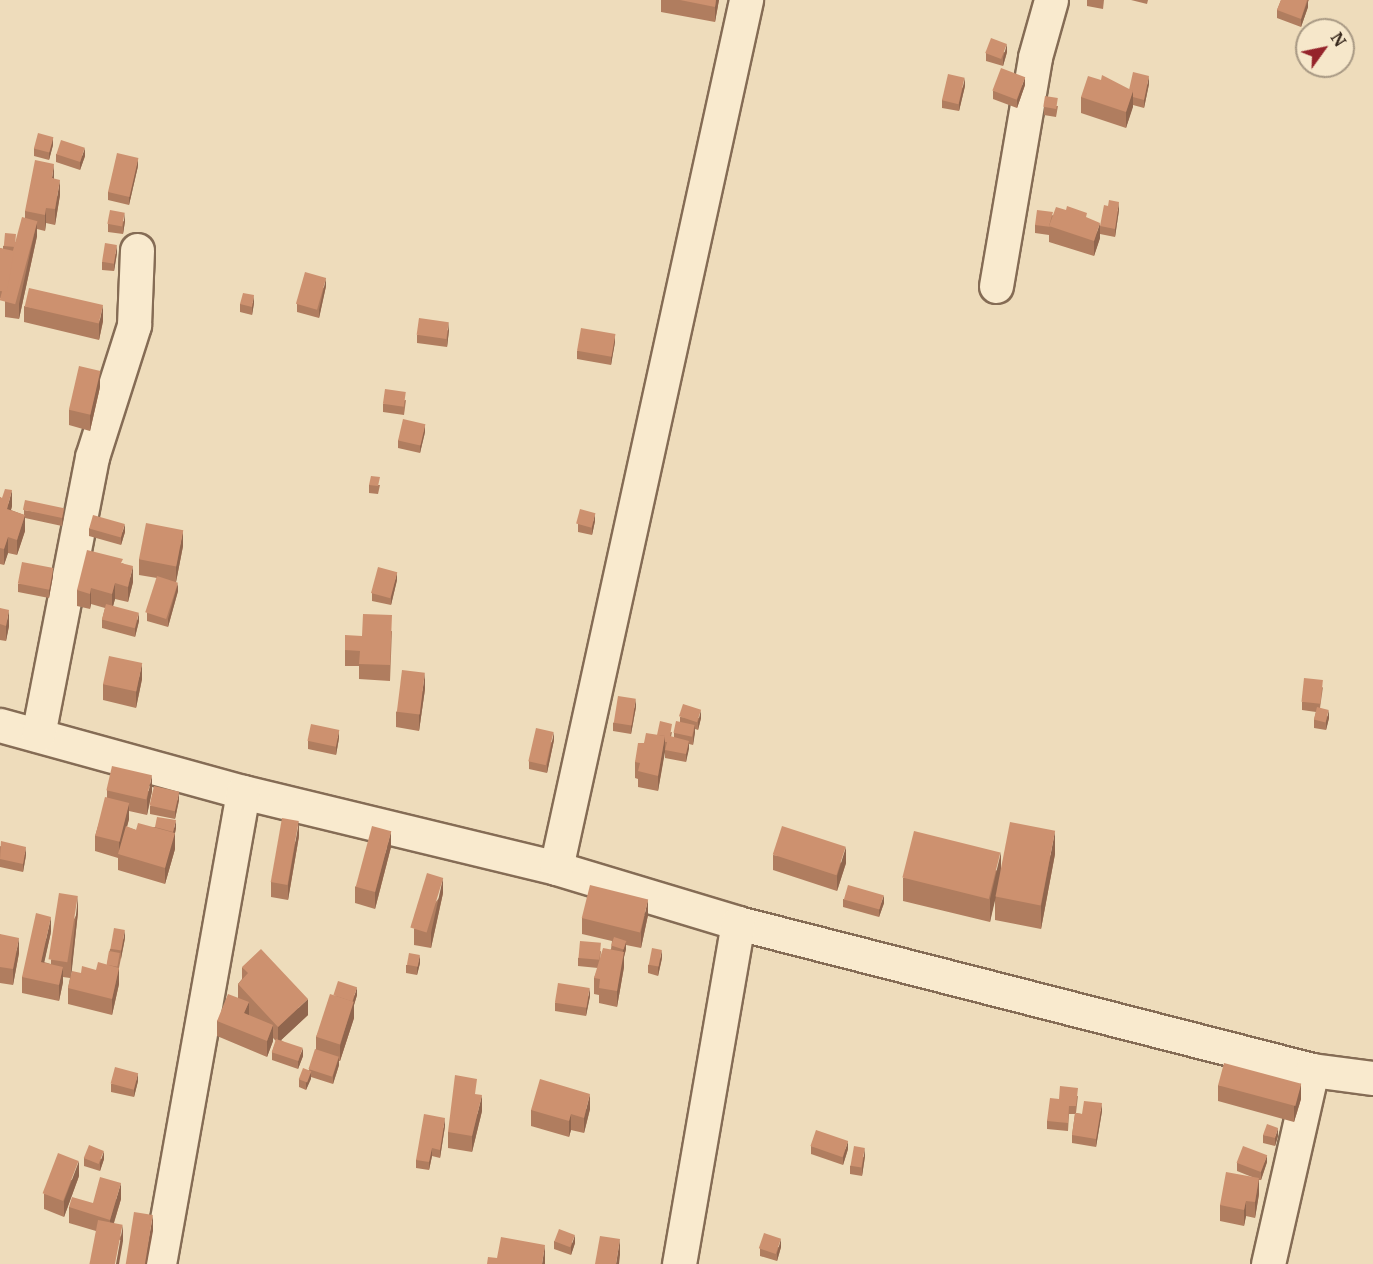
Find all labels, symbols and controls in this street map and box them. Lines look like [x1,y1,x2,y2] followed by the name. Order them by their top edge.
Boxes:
[1295,18,1355,78] north arrow
[1327,29,1350,50] text: N

